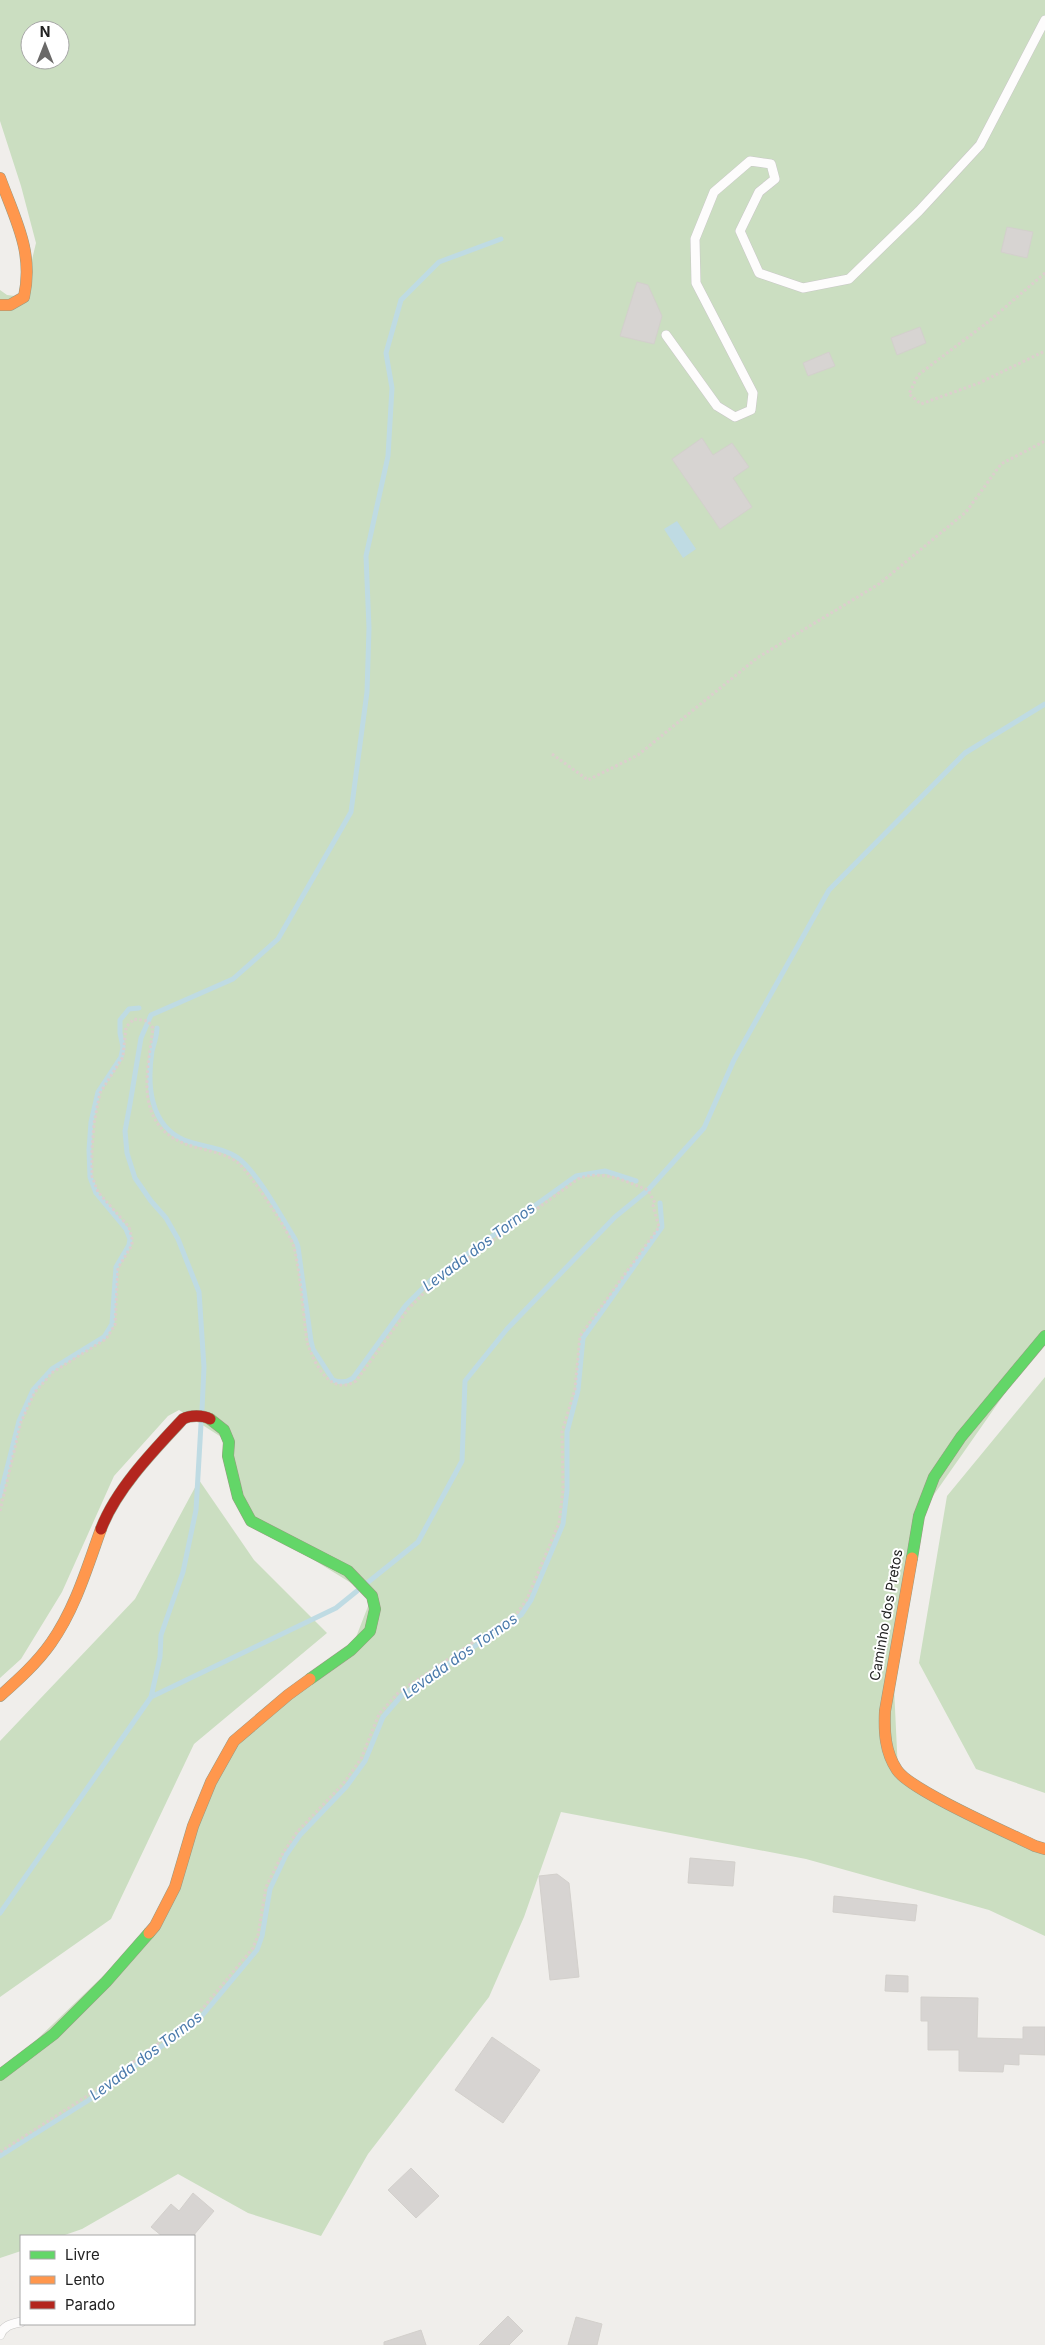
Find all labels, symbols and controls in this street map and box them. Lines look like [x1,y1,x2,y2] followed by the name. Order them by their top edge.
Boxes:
[20,20,70,70] north arrow
[40,23,50,40] text: N
[419,1198,539,1295] water label: Levada dos Tornos
[866,1548,905,1682] street label: Caminho dos Pretos
[398,1609,521,1702] water label: Levada dos Tornos
[86,2007,206,2104] water label: Levada dos Tornos
[20,2235,195,2325] legend
[65,2245,100,2264] text: Livre
[65,2270,105,2289] text: Lento
[65,2295,115,2314] text: Parado

